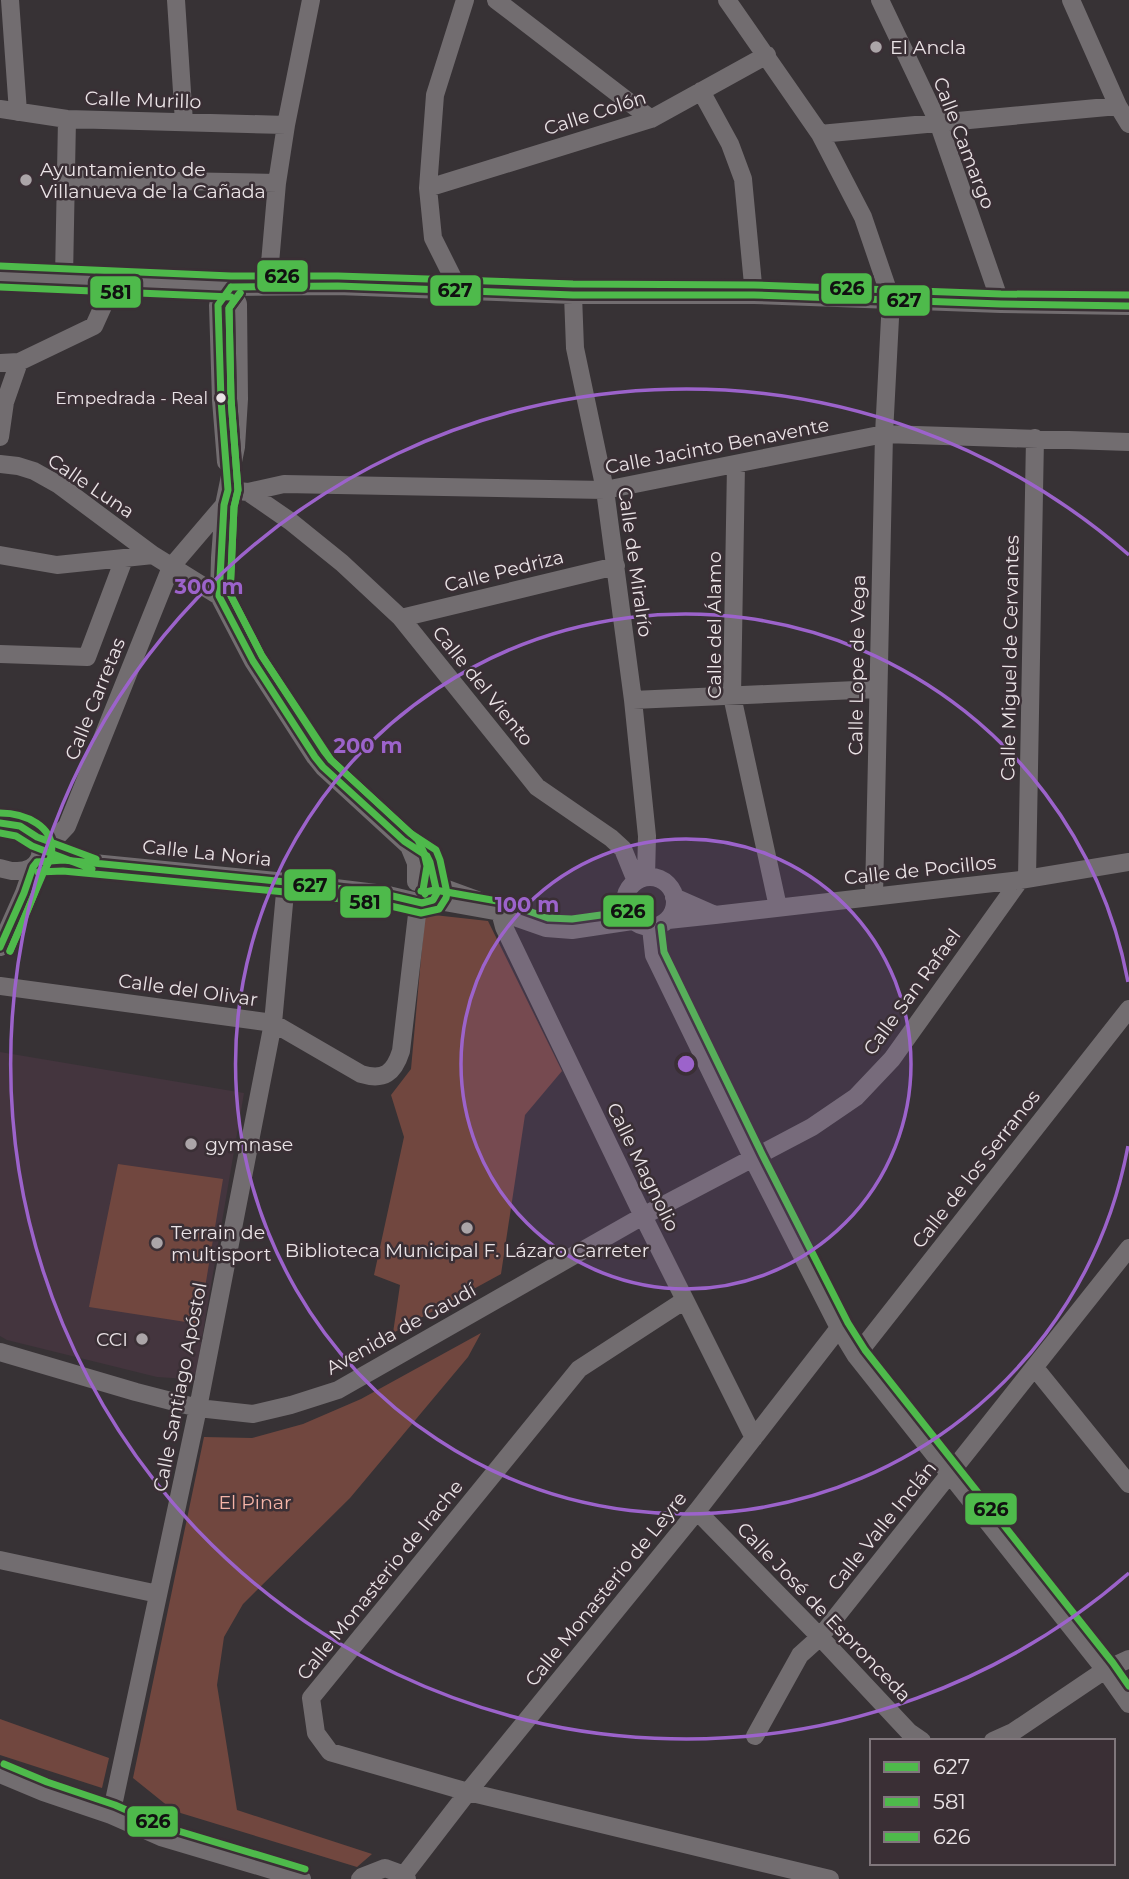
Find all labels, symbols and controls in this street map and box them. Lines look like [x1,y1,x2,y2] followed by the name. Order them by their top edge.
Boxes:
[890,36,966,59] place label: El Ancla
[868,39,884,55] marker: El Ancla
[928,74,1000,212] street label: Calle Camargo
[84,86,202,114] street label: Calle Murillo
[541,86,649,140] street label: Calle Colón
[40,158,266,203] place label: Ayuntamiento de Villanueva de la Cañada
[18,172,34,188] marker: Ayuntamiento de Villanueva de la Cañada
[256,259,309,293] line badge: 626
[264,265,300,288] text: 626
[820,272,873,305] line badge: 626
[429,274,482,307] line badge: 627
[89,275,142,309] line badge: 581
[829,277,865,300] text: 626
[437,279,473,302] text: 627
[100,281,132,304] text: 581
[878,284,931,317] line badge: 627
[886,289,922,312] text: 627
[55,388,208,408] place label: Empedrada - Real
[214,391,228,405] marker: Empedrada - Real
[603,413,831,479] street label: Calle Jacinto Benavente
[43,449,139,523] street label: Calle Luna
[613,485,657,639] street label: Calle de Miralrío
[996,535,1024,781] street label: Calle Miguel de Cervantes
[442,545,566,597] street label: Calle Pedriza
[703,551,726,699] street label: Calle del Álamo
[174,574,243,599] text: 300 m
[844,574,870,756] street label: Calle Lope de Vega
[428,622,538,751] street label: Calle del Viento
[60,634,130,764] street label: Calle Carretas
[334,733,402,758] text: 200 m
[141,835,273,871] street label: Calle La Noria
[843,851,997,889] street label: Calle de Pocillos
[283,868,337,902] line badge: 627
[292,874,328,897] text: 627
[339,885,392,919] line badge: 581
[349,891,381,914] text: 581
[495,892,559,917] text: 100 m
[602,894,655,928] line badge: 626
[610,900,646,923] text: 626
[858,924,966,1060] street label: Calle San Rafael
[117,969,259,1011] street label: Calle del Olivar
[674,1052,698,1076] centre of rings
[907,1085,1045,1253] street label: Calle de los Serranos
[602,1099,684,1235] street label: Calle Magnolio
[205,1133,293,1156] place label: gymnase
[183,1136,199,1152] marker: gymnase
[459,1220,475,1236] marker: Biblioteca Municipal F. Lázaro Carreter
[171,1221,272,1266] place label: Terrain de multisport
[149,1235,165,1251] marker: Terrain de multisport
[285,1239,649,1262] place label: Biblioteca Municipal F. Lázaro Carreter
[322,1278,481,1380] street label: Avenida de Gaudí
[148,1280,212,1494] street label: Calle Santiago Apóstol
[96,1328,128,1351] place label: CCI
[134,1331,150,1347] marker: CCI
[823,1457,941,1595] street label: Calle Valle Inclán
[292,1475,468,1685] street label: Calle Monasterio de Irache
[520,1487,692,1691] street label: Calle Monasterio de Leyre
[218,1491,292,1514] park label: El Pinar
[964,1492,1018,1526] line badge: 626
[973,1498,1009,1521] text: 626
[732,1517,916,1707] street label: Calle José de Espronceda
[870,1739,1115,1865] legend
[933,1754,970,1779] text: 627
[933,1789,966,1814] text: 581
[126,1805,179,1838] line badge: 626
[135,1810,171,1833] text: 626
[933,1824,971,1849] text: 626

